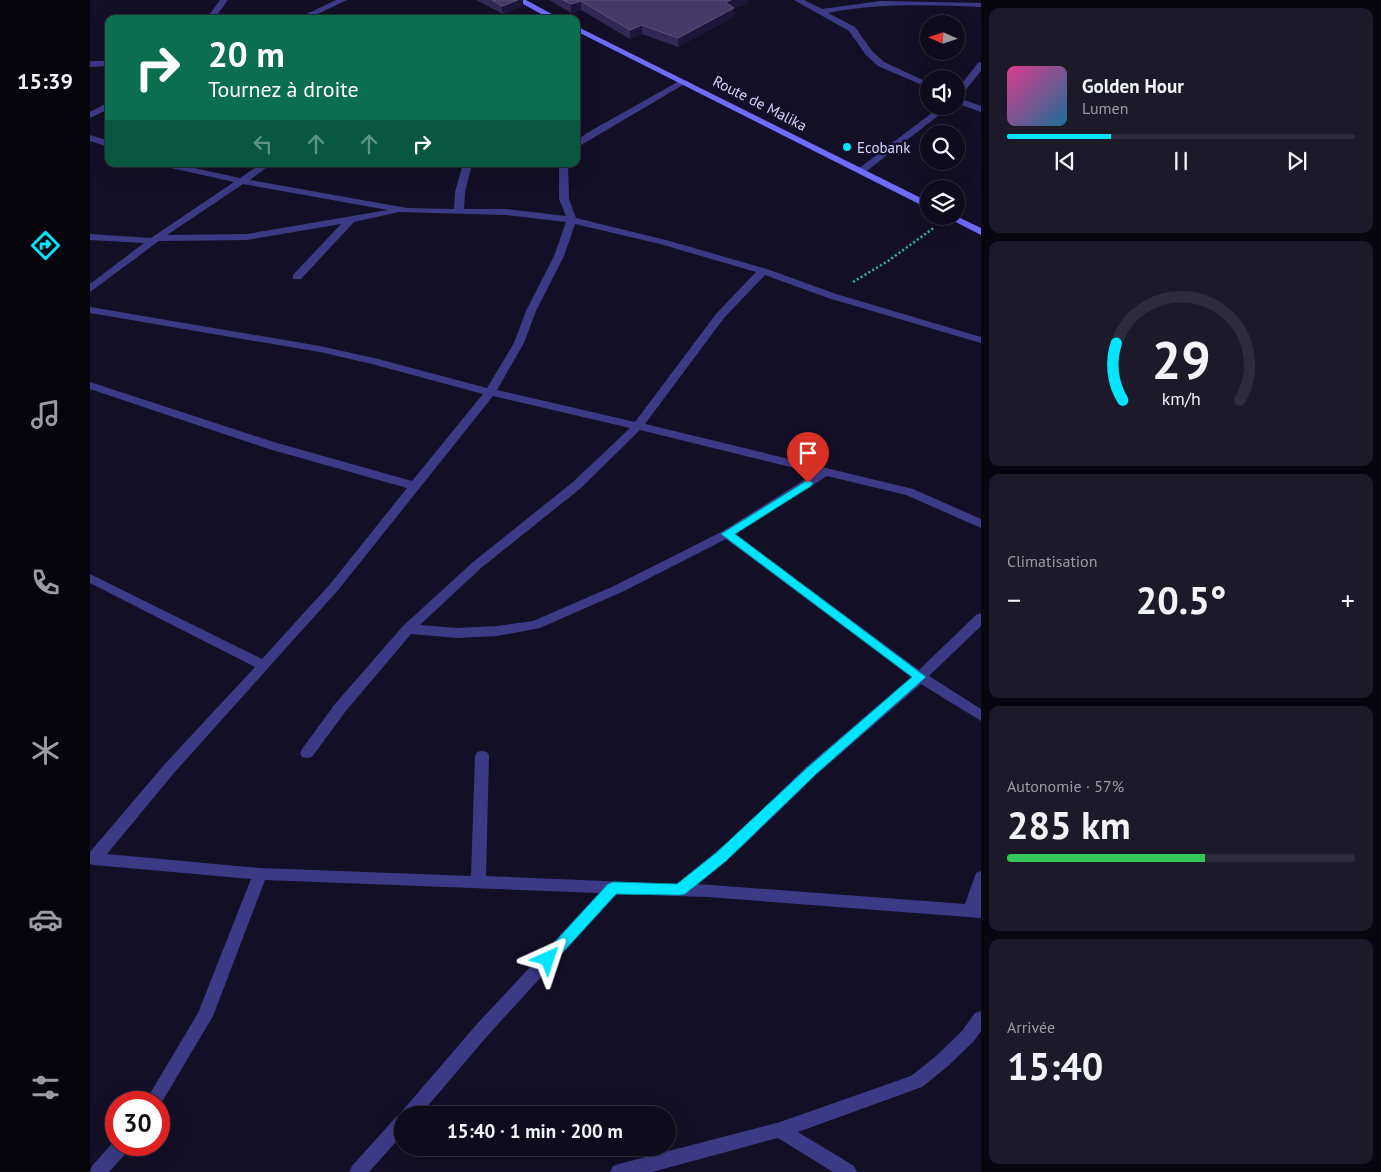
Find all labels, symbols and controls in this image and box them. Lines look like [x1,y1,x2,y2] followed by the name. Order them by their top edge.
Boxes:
[920,15,965,60] north arrow
[920,15,965,225] map controls
[208,31,285,77] text: 20 m
[125,35,190,100] icon: right
[17,67,73,95] text: 15:39
[920,70,965,115] button: sound
[710,71,810,135] street label: Route de Malika
[1082,74,1184,98] text: Golden Hour
[208,75,359,103] text: Tournez à droite
[1082,98,1128,118] text: Lumen
[920,125,965,170] button: search
[249,130,277,158] icon: left
[302,130,330,158] icon: ahead
[355,130,383,158] icon: ahead
[408,130,436,158] icon: right
[857,138,911,157] place label: Ecobank
[841,141,853,153] marker: Ecobank
[1051,147,1079,175] icon: previous
[1167,147,1195,175] icon: pause
[1283,147,1311,175] icon: next
[920,180,965,225] button: layers
[28,228,63,263] icon: directions
[1152,326,1210,393] text: 29
[1161,387,1201,410] text: km/h
[28,397,63,432] icon: music
[787,432,829,483] pin
[794,439,822,467] icon: arrive
[1007,551,1097,571] text: Climatisation
[28,565,63,600] icon: phone
[1136,575,1226,624] text: 20.5°
[1007,581,1021,618] text: −
[1341,581,1355,618] text: +
[28,733,63,768] icon: climate
[1007,776,1124,796] text: Autonomie · 57%
[1007,800,1131,849] text: 285 km
[28,902,63,937] icon: car
[521,932,573,984] position arrow
[1007,1017,1055,1037] text: Arrivée
[1007,1041,1103,1090] text: 15:40
[28,1070,63,1105] icon: filters
[105,1091,170,1156] speed limit sign: 30
[447,1119,623,1143] text: 15:40 · 1 min · 200 m

